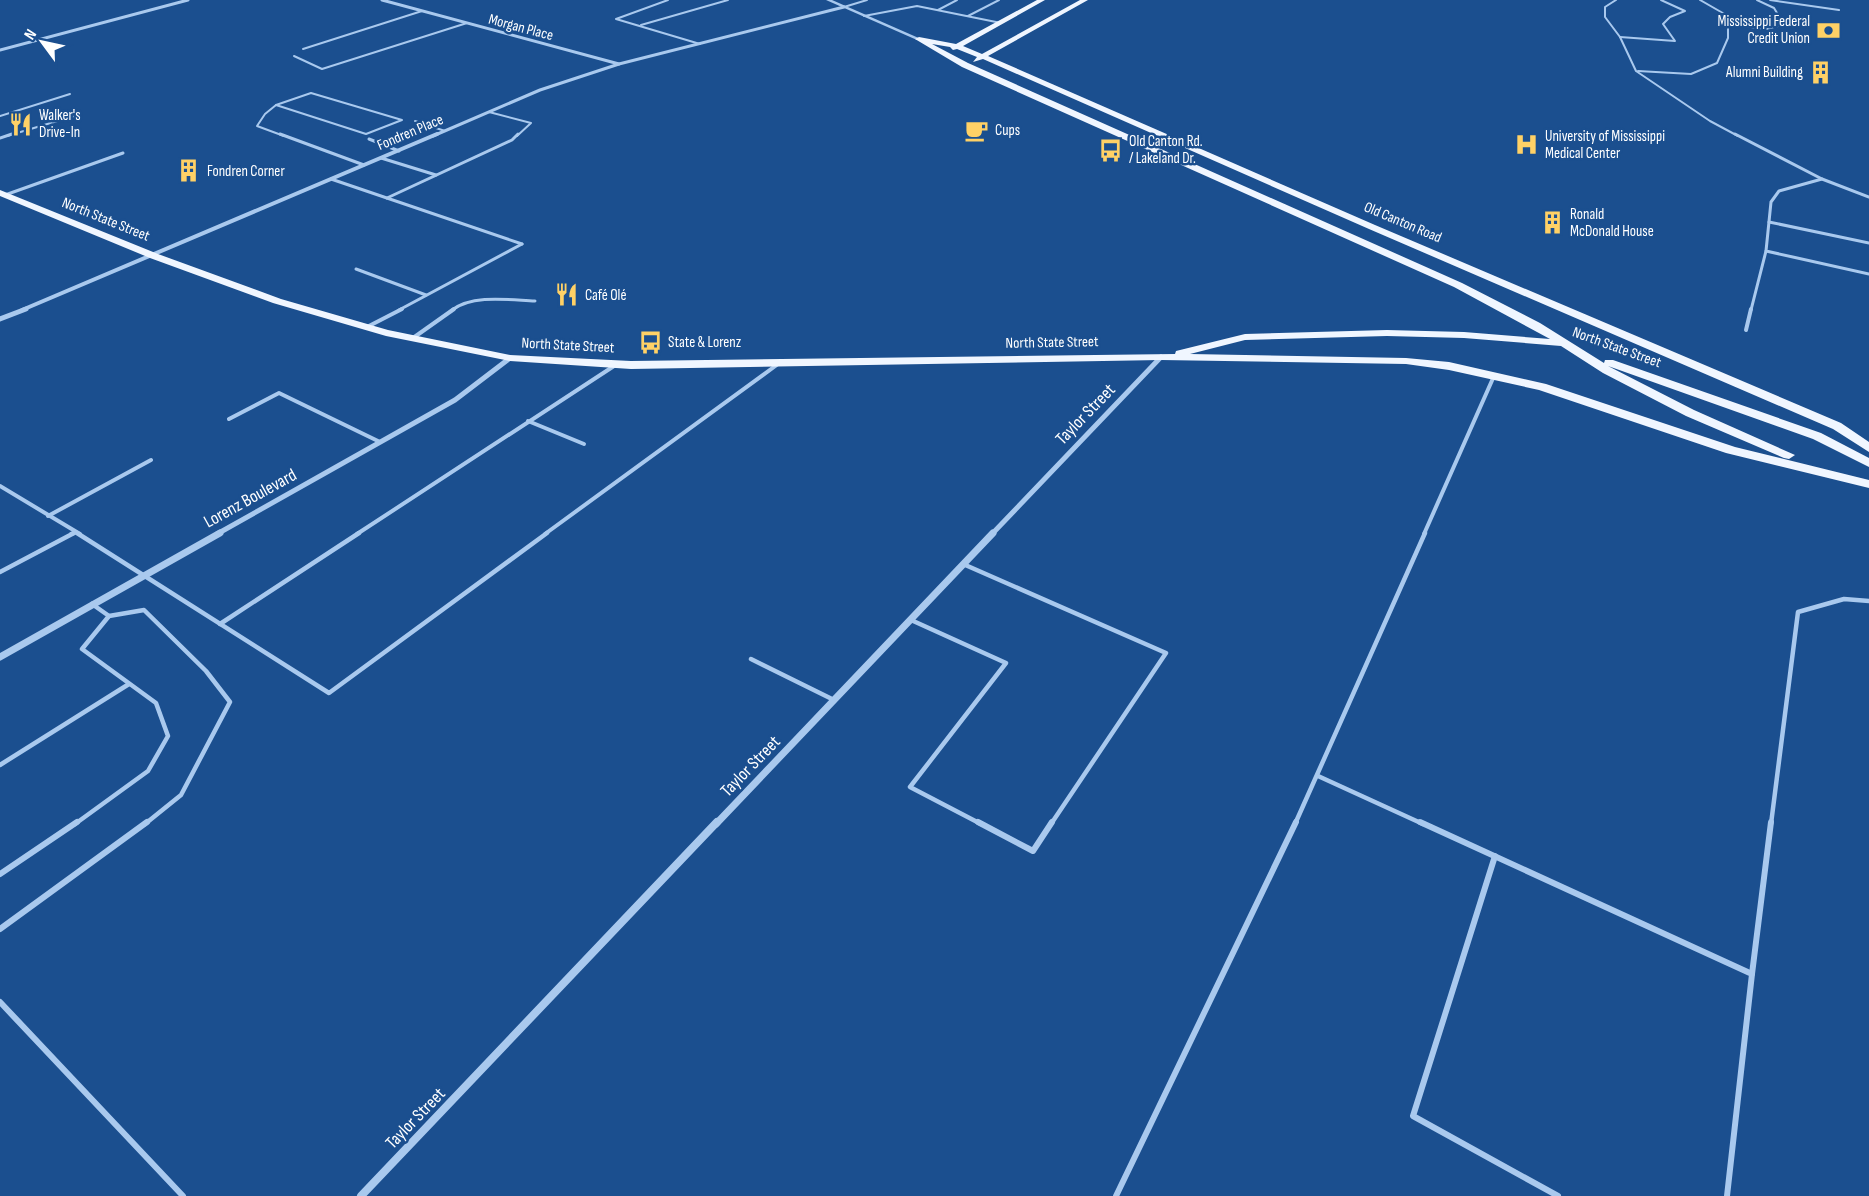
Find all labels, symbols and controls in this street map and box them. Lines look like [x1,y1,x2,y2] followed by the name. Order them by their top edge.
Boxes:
[486,10,555,45] street label: Morgan Place
[12,12,72,72] north arrow
[1717,12,1810,48] place label: Mississippi Federal Credit Union
[1815,17,1841,43] bank icon: Mississippi Federal Credit Union
[20,26,41,43] text: N
[1808,59,1834,85] building icon: Alumni Building
[1725,63,1803,82] place label: Alumni Building
[39,106,81,142] place label: Walker's Drive-In
[374,110,446,155] street label: Fondren Place
[8,111,34,137] restaurant icon: Walker's Drive-In
[964,117,990,143] cafe icon: Cups
[995,121,1020,140] place label: Cups
[1545,127,1665,163] place label: University of Mississippi Medical Center
[1129,132,1203,168] place label: Old Canton Rd. / Lakeland Dr.
[1514,132,1540,158] hospital icon: University of Mississippi Medical Center
[1098,137,1124,163] bus stop icon: Old Canton Rd. / Lakeland Dr.
[176,158,202,184] building icon: Fondren Corner
[207,162,285,181] place label: Fondren Corner
[59,193,153,246] street label: North State Street
[1361,198,1445,247] street label: Old Canton Road
[1570,205,1654,241] place label: Ronald McDonald House
[1539,210,1565,236] building icon: Ronald McDonald House
[554,282,580,308] restaurant icon: Café Olé
[585,286,626,305] place label: Café Olé
[1570,323,1664,372] street label: North State Street
[637,329,663,355] bus stop icon: State & Lorenz
[1005,332,1099,353] street label: North State Street
[668,333,742,352] place label: State & Lorenz
[521,334,615,357] street label: North State Street
[1051,379,1120,449] street label: Taylor Street
[200,464,300,532] street label: Lorenz Boulevard
[716,731,785,801] street label: Taylor Street
[381,1083,450,1153] street label: Taylor Street

